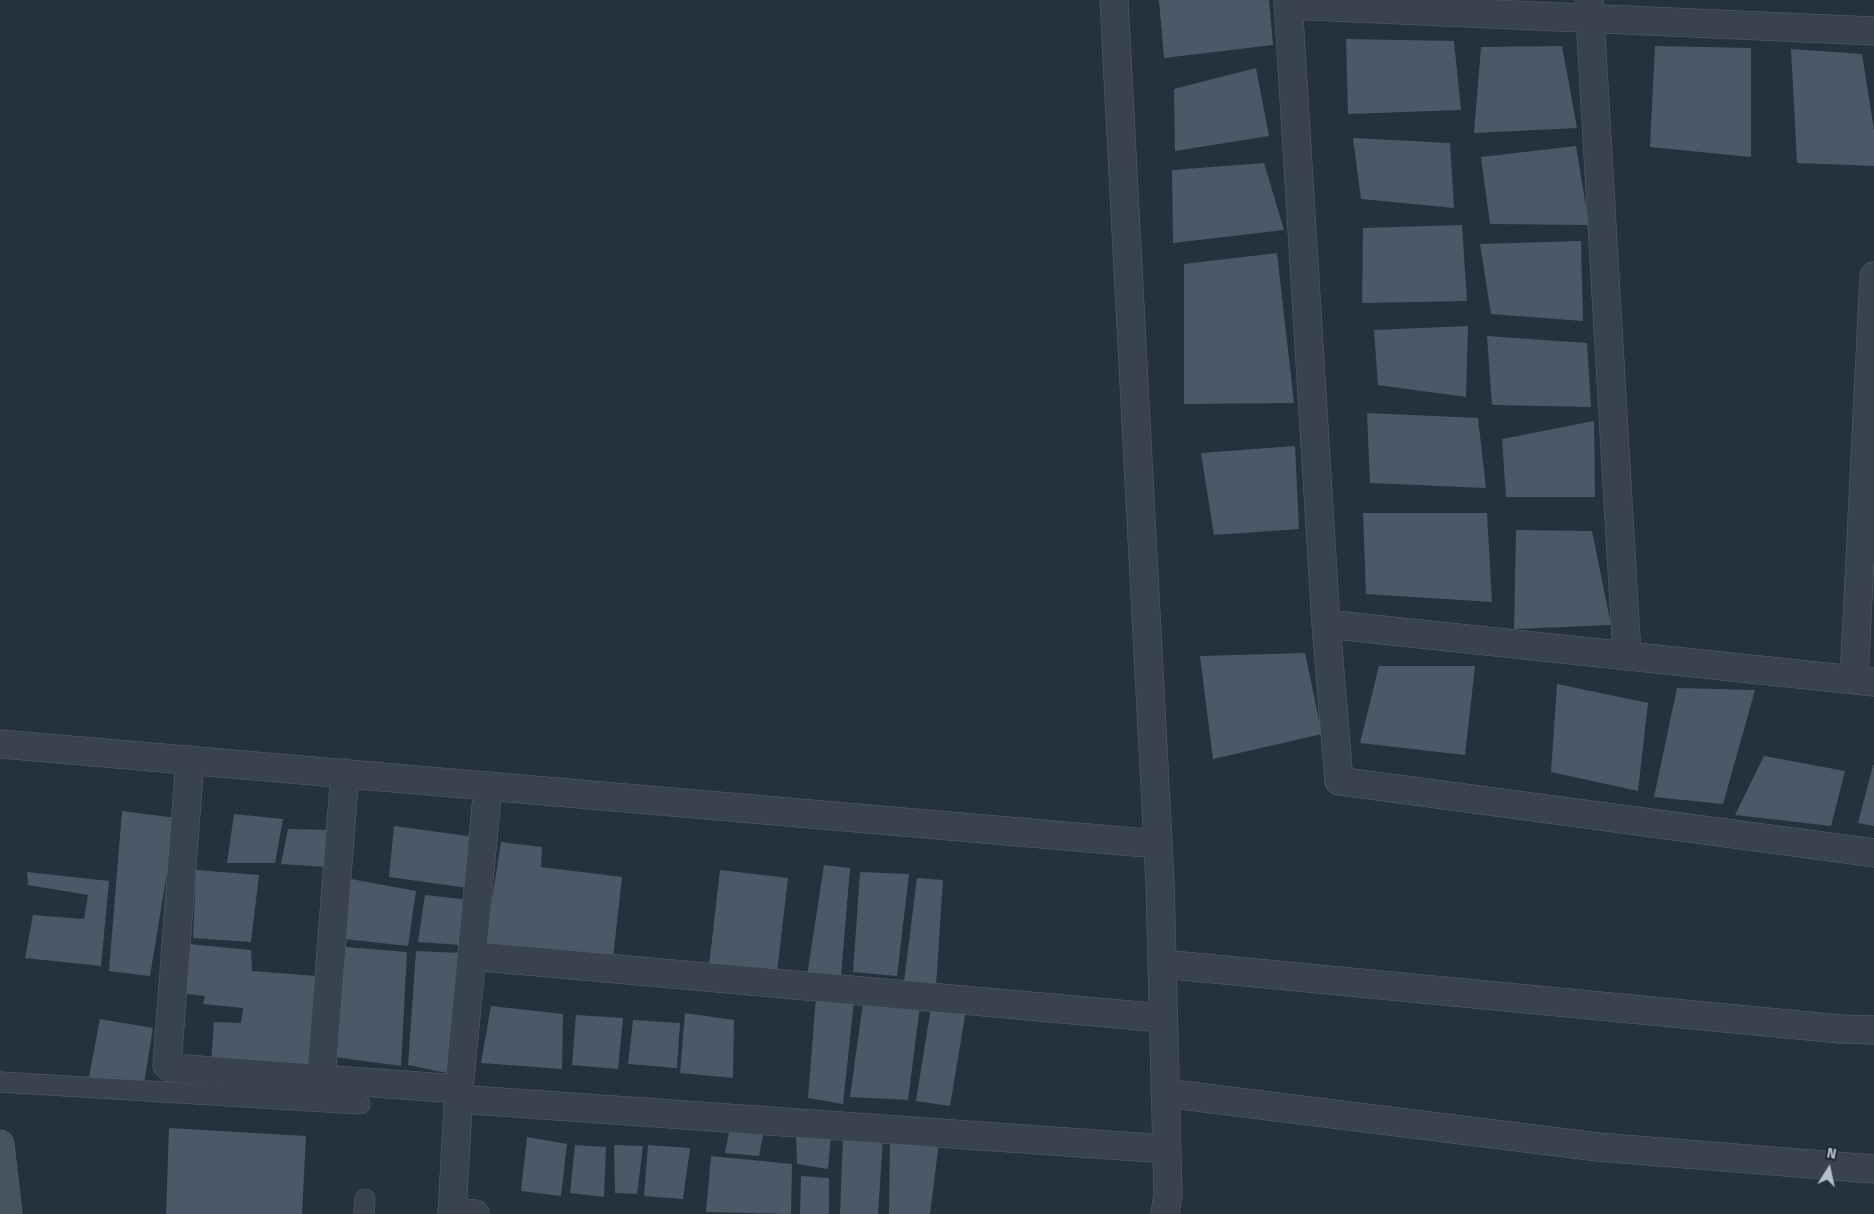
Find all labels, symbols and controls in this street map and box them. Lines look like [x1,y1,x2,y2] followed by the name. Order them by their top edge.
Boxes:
[1804,1144,1854,1194] north arrow
[1826,1145,1838,1163] text: N

